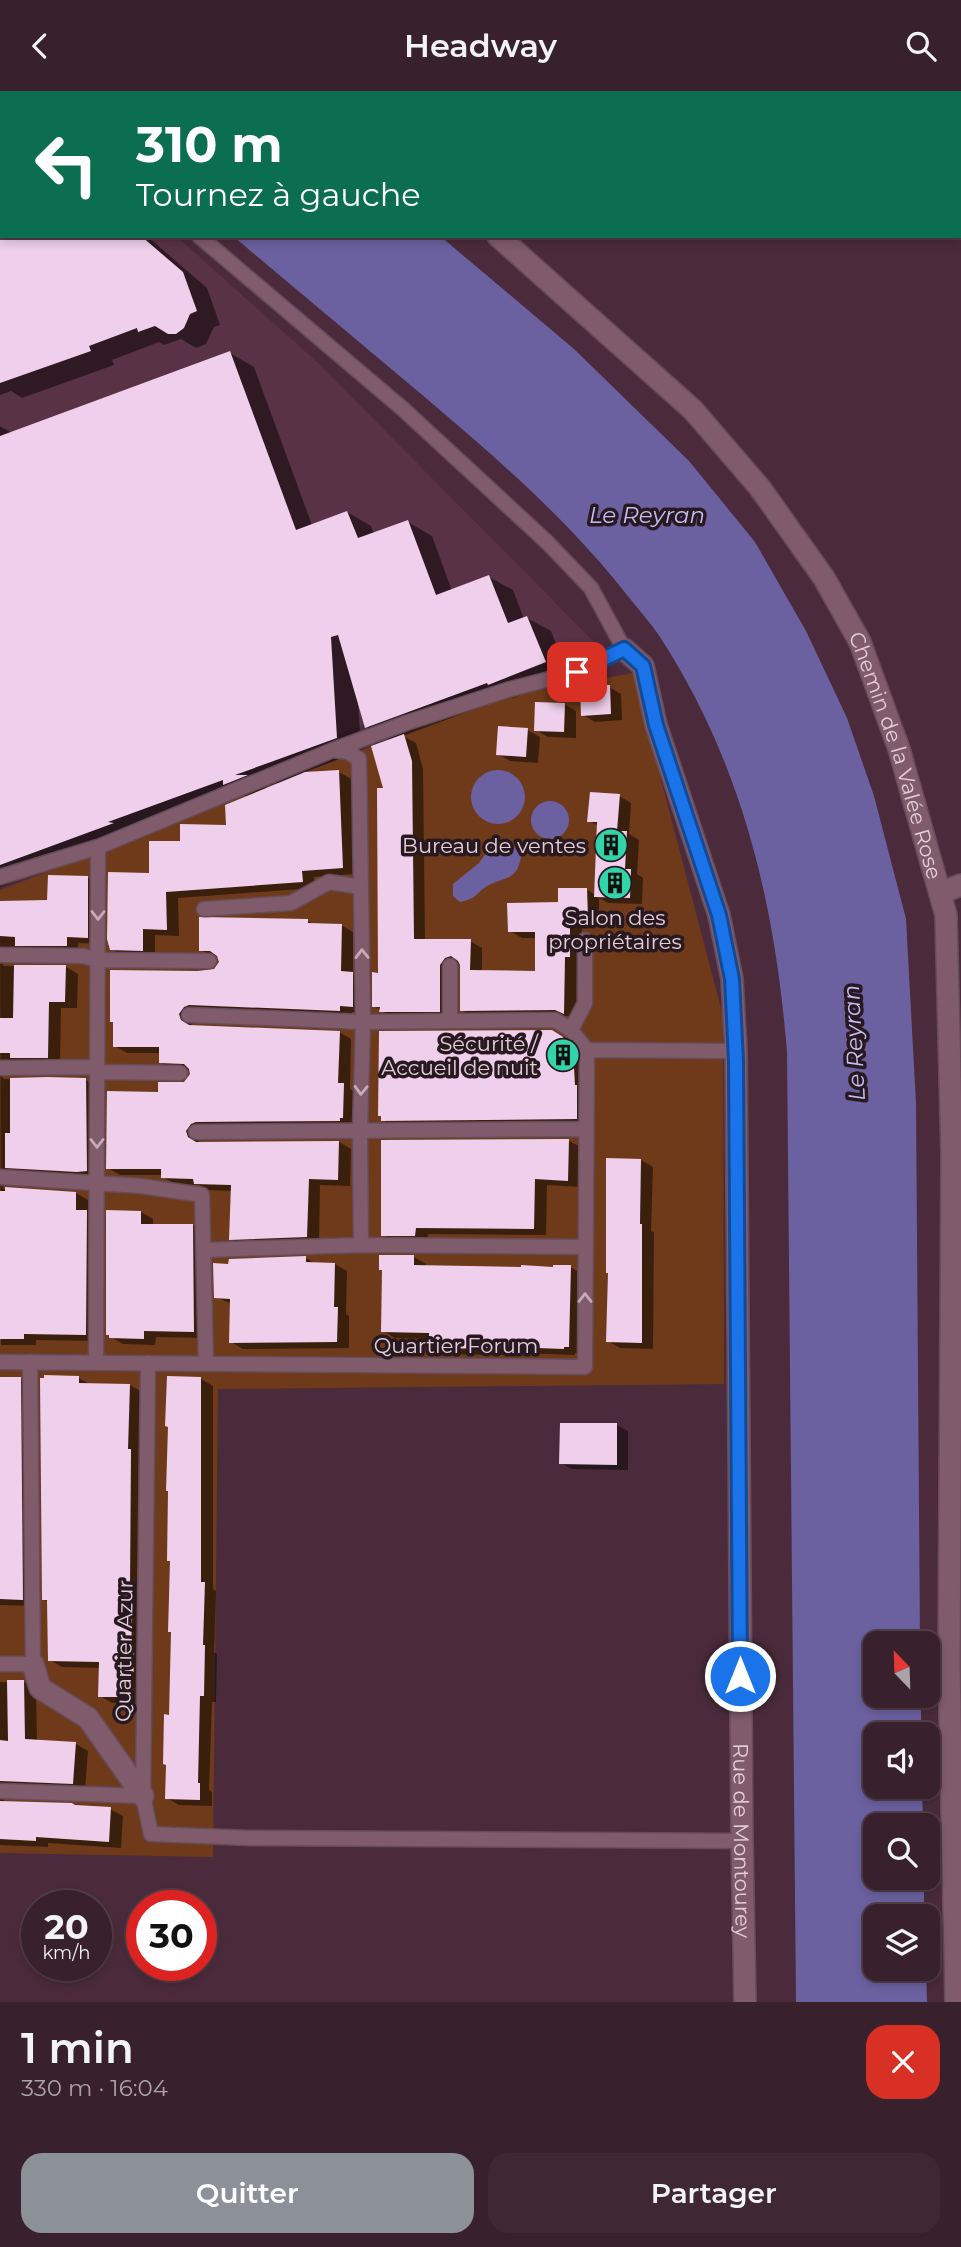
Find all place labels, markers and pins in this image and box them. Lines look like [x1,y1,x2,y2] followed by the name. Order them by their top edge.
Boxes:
[547,642,607,702] pin
[592,826,630,864] building icon: Bureau de ventes
[402,833,586,858] place label: Bureau de ventes
[596,864,634,902] building icon: Salon des propriétaires
[548,905,682,954] place label: Salon des propriétaires
[381,1031,539,1080] place label: Sécurité / Accueil de nuit
[544,1036,582,1074] building icon: Sécurité / Accueil de nuit

